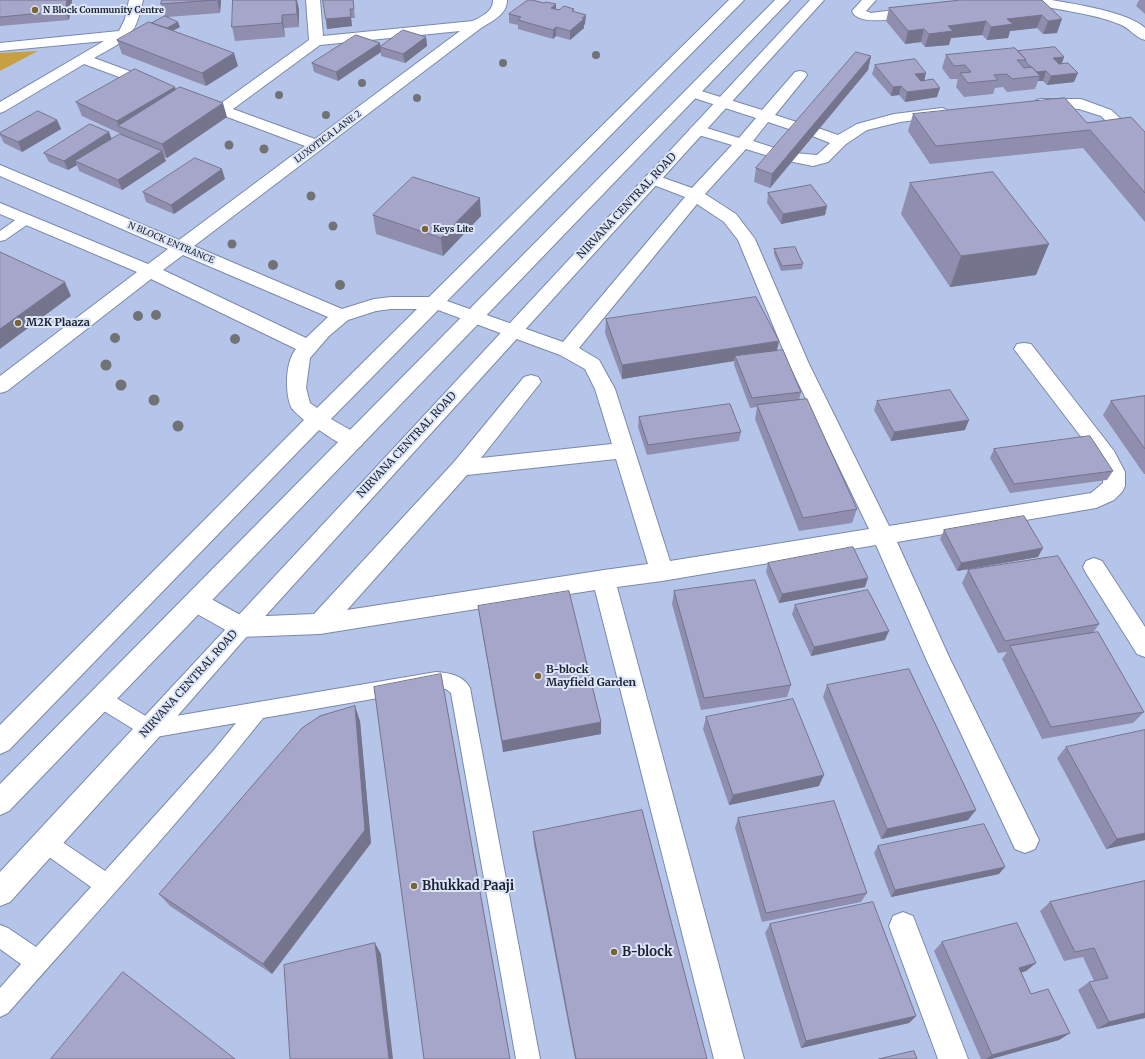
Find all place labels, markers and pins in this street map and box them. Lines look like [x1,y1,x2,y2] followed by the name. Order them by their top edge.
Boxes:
[30,5,40,15] marker: N Block Community Centre
[43,5,164,15] place label: N Block Community Centre
[420,224,430,234] marker: Keys Lite
[433,224,473,234] place label: Keys Lite
[26,316,90,330] place label: M2K Plaaza
[13,318,23,328] marker: M2K Plaaza
[546,663,636,689] place label: B-block Mayfield Garden
[533,671,543,681] marker: B-block Mayfield Garden
[422,878,514,894] place label: Bhukkad Paaji
[409,881,419,891] marker: Bhukkad Paaji
[622,944,672,960] place label: B-block
[609,947,619,957] marker: B-block

